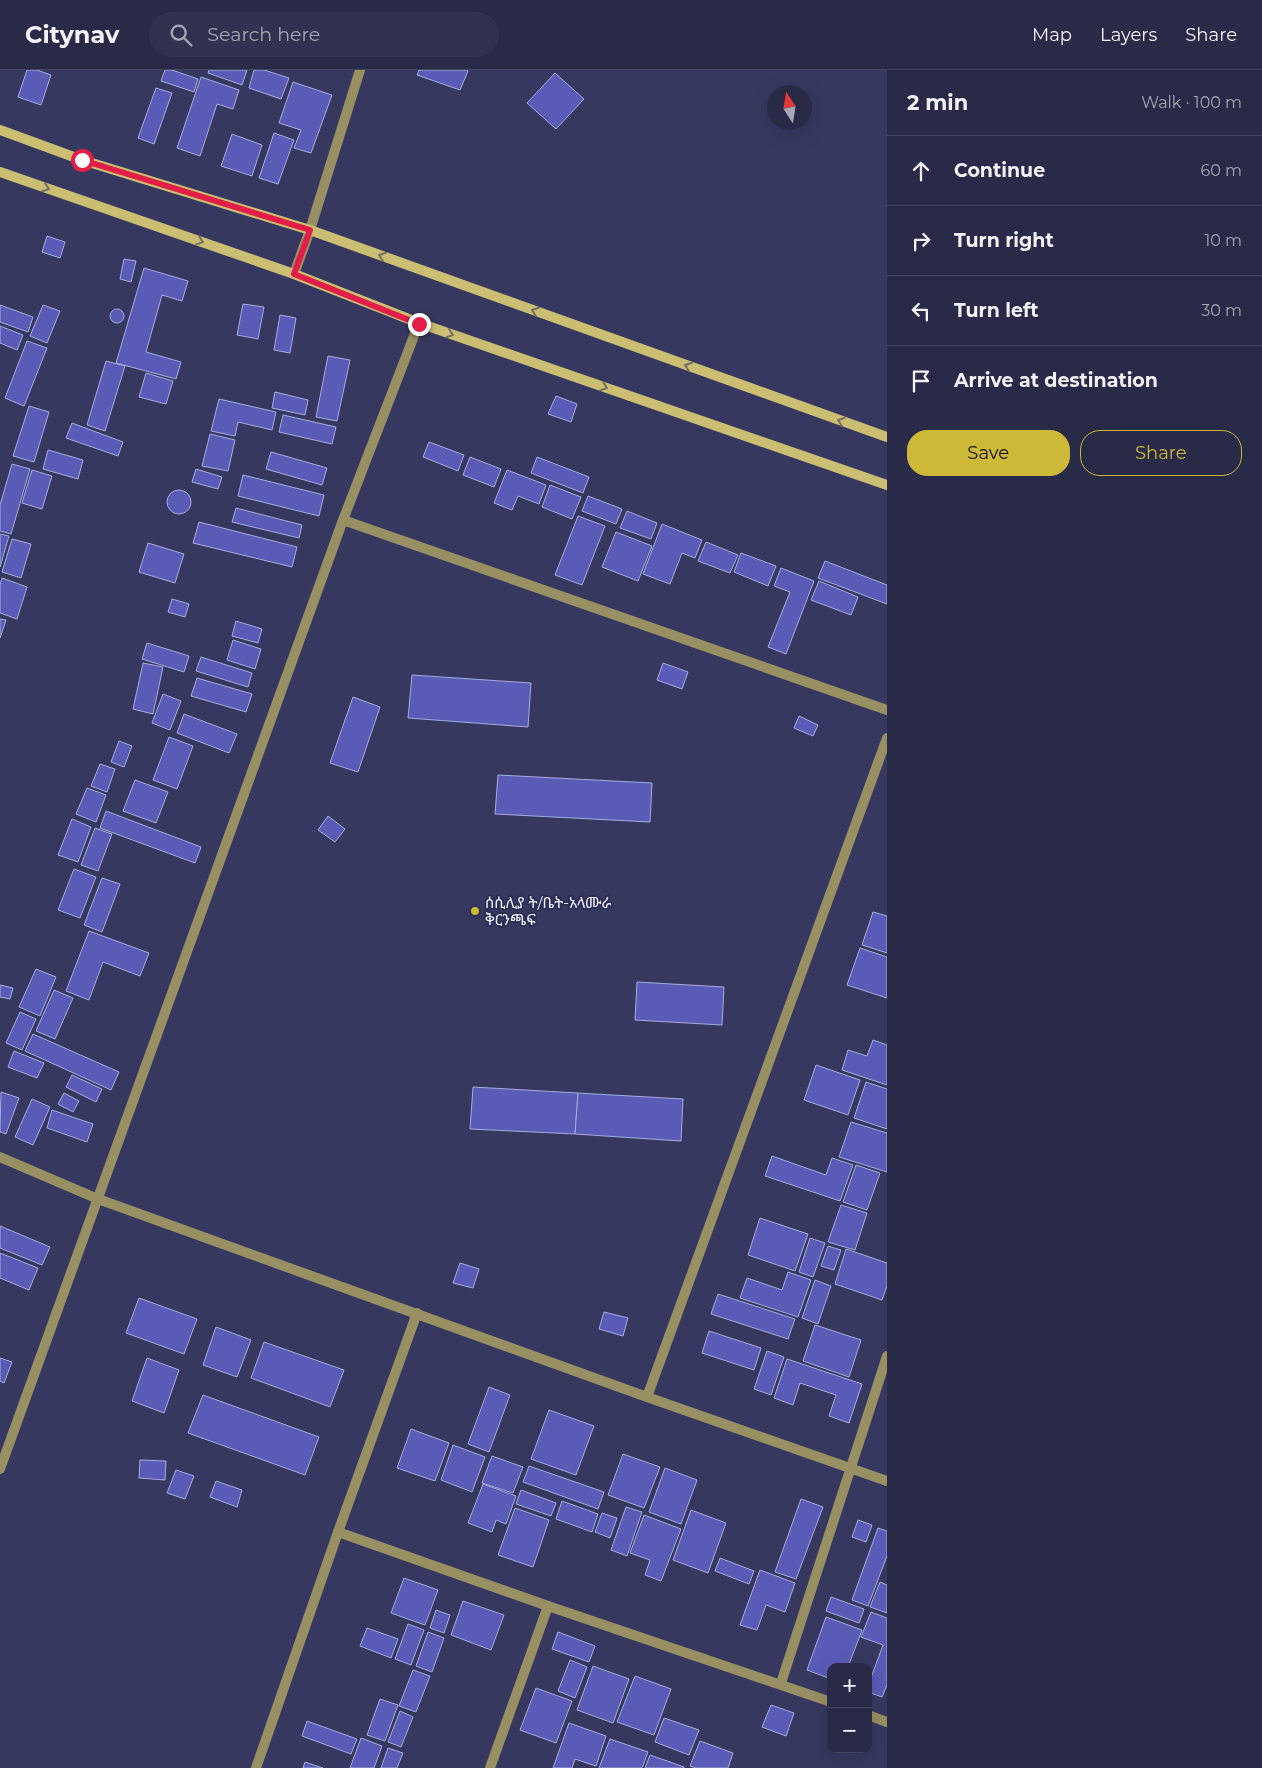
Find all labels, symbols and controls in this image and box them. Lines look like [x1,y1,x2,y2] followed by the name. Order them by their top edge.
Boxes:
[149,12,499,57] search box
[25,20,119,49] text: Citynav
[167,21,195,49] icon: search
[207,23,320,46] text: Search here
[1032,24,1072,46] text: Map
[1100,24,1157,46] text: Layers
[1185,24,1237,46] text: Share
[767,85,812,130] north arrow
[907,90,968,115] text: 2 min
[1141,93,1242,112] text: Walk · 100 m
[71,149,94,172] route start
[907,157,935,185] icon: ahead
[954,159,1045,182] text: Continue
[1200,161,1242,180] text: 60 m
[41,182,50,192] one-way arrow
[907,227,935,255] icon: right
[954,229,1054,252] text: Turn right
[1204,231,1242,250] text: 10 m
[195,235,203,245] one-way arrow
[378,252,387,262] one-way arrow
[907,297,935,325] icon: left
[954,299,1039,322] text: Turn left
[1201,301,1242,320] text: 30 m
[531,307,540,317] one-way arrow
[408,313,431,336] route end
[446,328,454,338] one-way arrow
[684,362,693,372] one-way arrow
[907,367,935,395] icon: arrive
[954,369,1158,392] text: Arrive at destination
[599,381,608,391] one-way arrow
[837,417,846,427] one-way arrow
[907,430,1070,476] button: Save
[1080,430,1242,476] button: Share
[485,893,611,929] place label: ሰሲሊያ ት/ቤት-አላሙራ ቅርንጫፍ
[469,905,481,917] marker: ሰሲሊያ ት/ቤት-አላሙራ ቅርንጫፍ
[827,1663,872,1753] map controls
[827,1663,872,1708] button: +
[827,1708,872,1753] button: −

